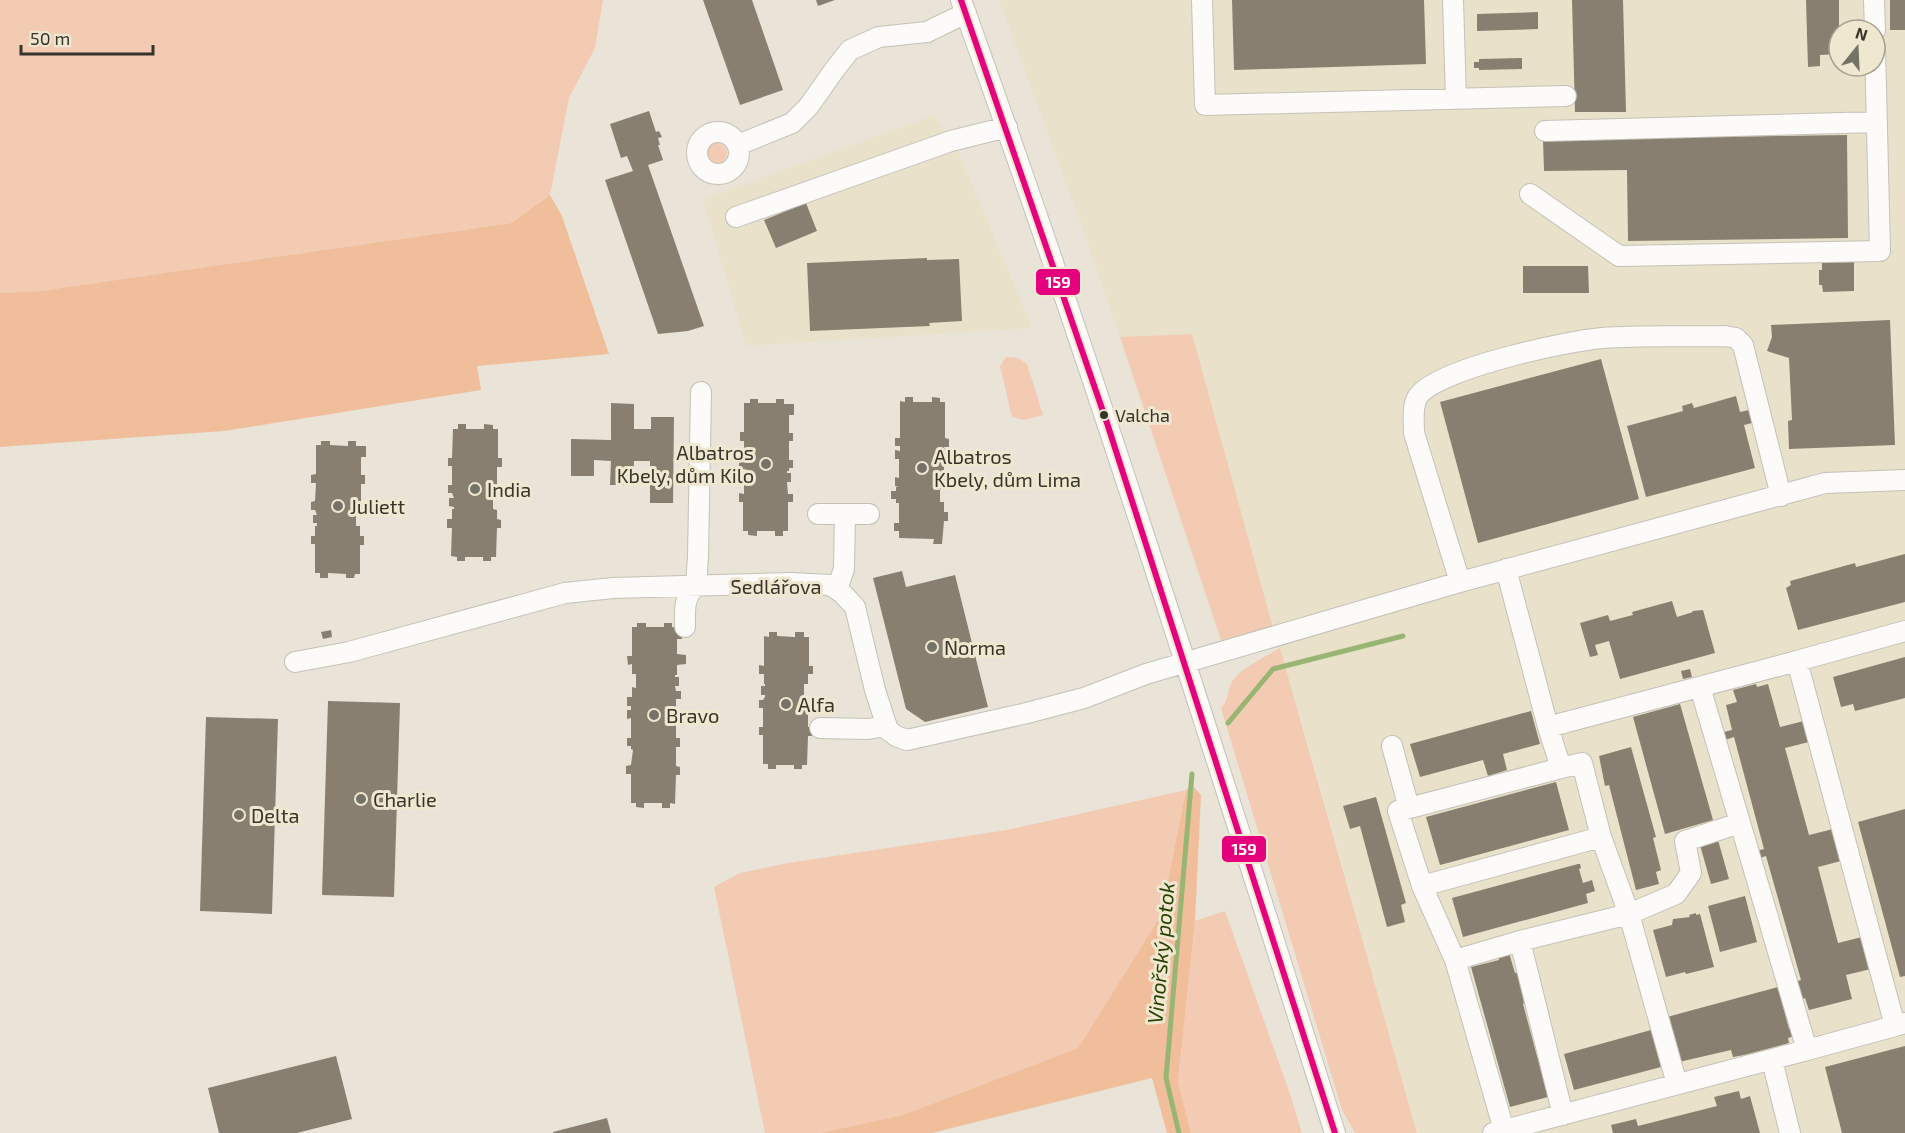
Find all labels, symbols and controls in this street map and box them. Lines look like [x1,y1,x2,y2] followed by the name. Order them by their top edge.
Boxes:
[21,18,153,56] scale bar
[1827,18,1887,78] north arrow
[1853,22,1870,44] text: N
[30,27,70,49] text: 50 m
[1035,268,1081,296] line badge: 159
[1045,272,1071,291] text: 159
[1115,404,1170,426] place label: Valcha
[1098,409,1110,421] marker: Valcha
[617,440,754,487] place label: Albatros Kbely, dům Kilo
[934,444,1081,491] place label: Albatros Kbely, dům Lima
[759,457,773,471] marker: Albatros Kbely, dům Kilo
[915,461,929,475] marker: Albatros Kbely, dům Lima
[487,477,531,501] place label: India
[468,482,482,496] marker: India
[350,494,405,518] place label: Juliett
[331,499,345,513] marker: Juliett
[731,574,821,598] street label: Sedlářova
[944,635,1006,659] place label: Norma
[925,640,939,654] marker: Norma
[798,692,835,716] place label: Alfa
[779,697,793,711] marker: Alfa
[666,703,719,727] place label: Bravo
[647,708,661,722] marker: Bravo
[373,787,437,811] place label: Charlie
[354,792,368,806] marker: Charlie
[251,803,299,827] place label: Delta
[232,808,246,822] marker: Delta
[1221,835,1267,863] line badge: 159
[1231,839,1257,858] text: 159
[1141,881,1180,1025] water label: Vinořský potok

